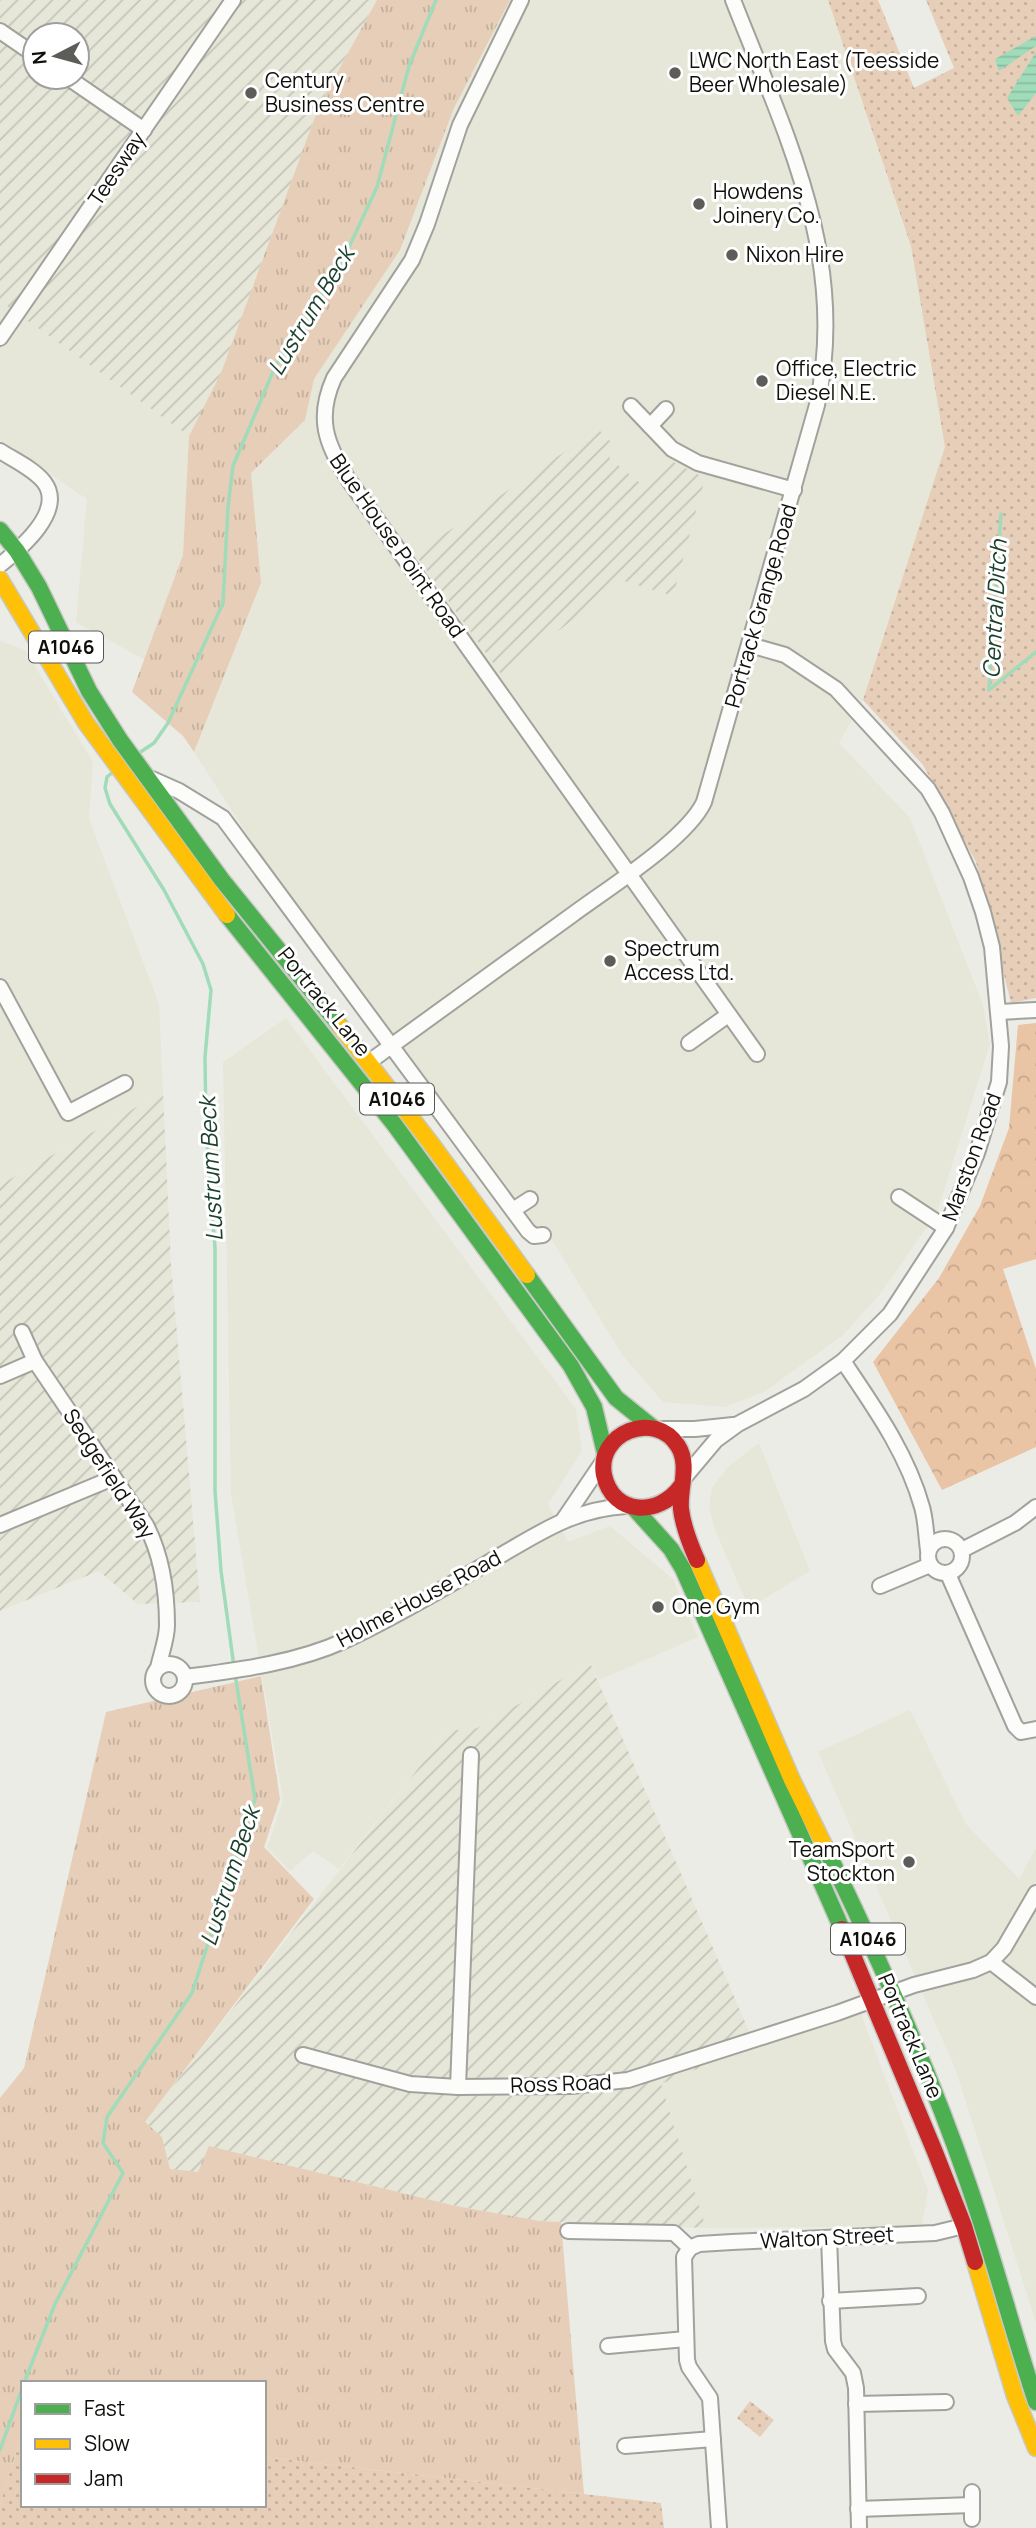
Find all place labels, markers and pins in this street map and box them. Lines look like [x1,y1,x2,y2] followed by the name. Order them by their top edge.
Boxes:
[689,46,939,98] place label: LWC North East (Teesside Beer Wholesale)
[667,65,683,81] marker: LWC North East (Teesside Beer Wholesale)
[265,66,425,118] place label: Century Business Centre
[243,85,259,101] marker: Century Business Centre
[713,177,820,229] place label: Howdens Joinery Co.
[691,196,707,212] marker: Howdens Joinery Co.
[746,240,844,268] place label: Nixon Hire
[724,247,740,263] marker: Nixon Hire
[776,354,917,406] place label: Office, Electric Diesel N.E.
[754,373,770,389] marker: Office, Electric Diesel N.E.
[624,934,734,986] place label: Spectrum Access Ltd.
[602,953,618,969] marker: Spectrum Access Ltd.
[672,1592,760,1620] place label: One Gym
[650,1599,666,1615] marker: One Gym
[789,1835,895,1887] place label: TeamSport Stockton
[901,1854,917,1870] marker: TeamSport Stockton

